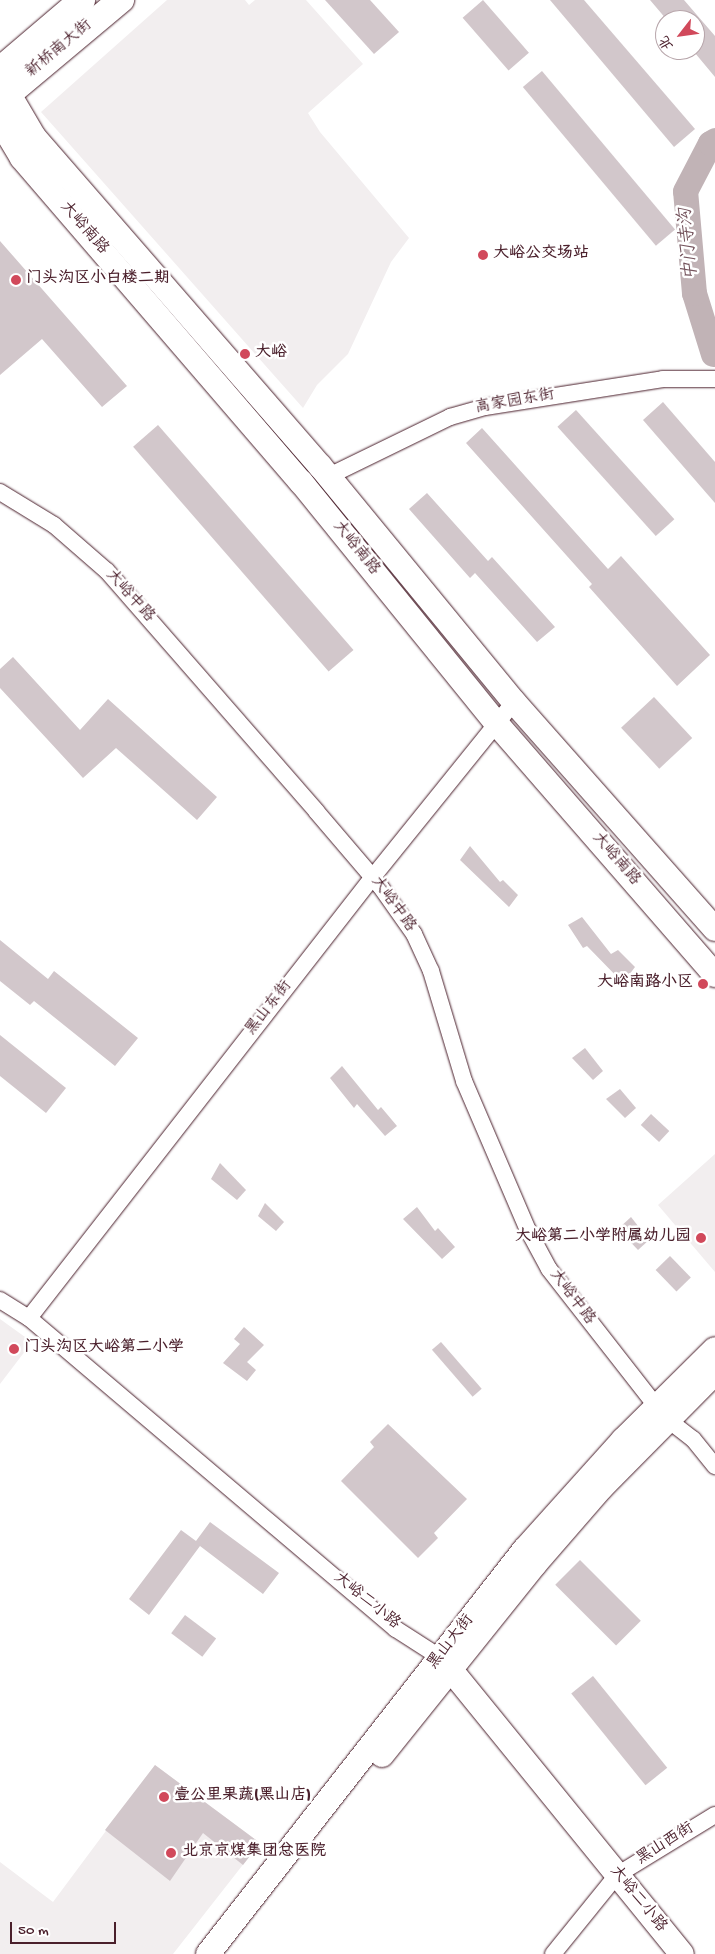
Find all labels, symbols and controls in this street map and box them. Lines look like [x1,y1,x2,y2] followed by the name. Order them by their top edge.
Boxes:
[655,10,705,60] north arrow
[23,17,97,83] street label: 新桥南大街
[657,32,678,53] text: 北
[55,199,111,259] street label: 大峪南路
[676,207,704,281] water label: 中门寺沟
[493,245,589,265] place label: 大峪公交场站
[477,249,489,261] marker: 大峪公交场站
[26,270,170,290] place label: 门头沟区小白楼二期
[10,274,22,286] marker: 门头沟区小白楼二期
[255,344,287,364] place label: 大峪
[239,348,251,360] marker: 大峪
[474,387,556,419] street label: 高家园东街
[327,518,383,580] street label: 大峪南路
[100,567,158,627] street label: 大峪中路
[587,830,643,890] street label: 大峪南路
[365,873,419,937] street label: 大峪中路
[597,974,693,994] place label: 大峪南路小区
[243,978,297,1040] street label: 黑山东街
[697,978,709,990] marker: 大峪南路小区
[515,1228,691,1248] place label: 大峪第二小学附属幼儿园
[695,1232,707,1244] marker: 大峪第二小学附属幼儿园
[544,1267,598,1329] street label: 大峪中路
[24,1339,184,1359] place label: 门头沟区大峪第二小学
[8,1343,20,1355] marker: 门头沟区大峪第二小学
[329,1569,403,1635] street label: 大峪二小路
[425,1612,479,1674] street label: 黑山大街
[174,1787,311,1807] place label: 壹公里果蔬(黑山店)
[158,1791,170,1803] marker: 壹公里果蔬(黑山店)
[634,1820,698,1870] street label: 黑山西街
[182,1843,326,1863] place label: 北京京煤集团总医院
[164,1846,178,1860] marker: 北京京煤集团总医院
[604,1863,670,1937] street label: 大峪二小路
[12,1912,119,1944] scale bar
[18,1922,49,1940] text: 50 m

